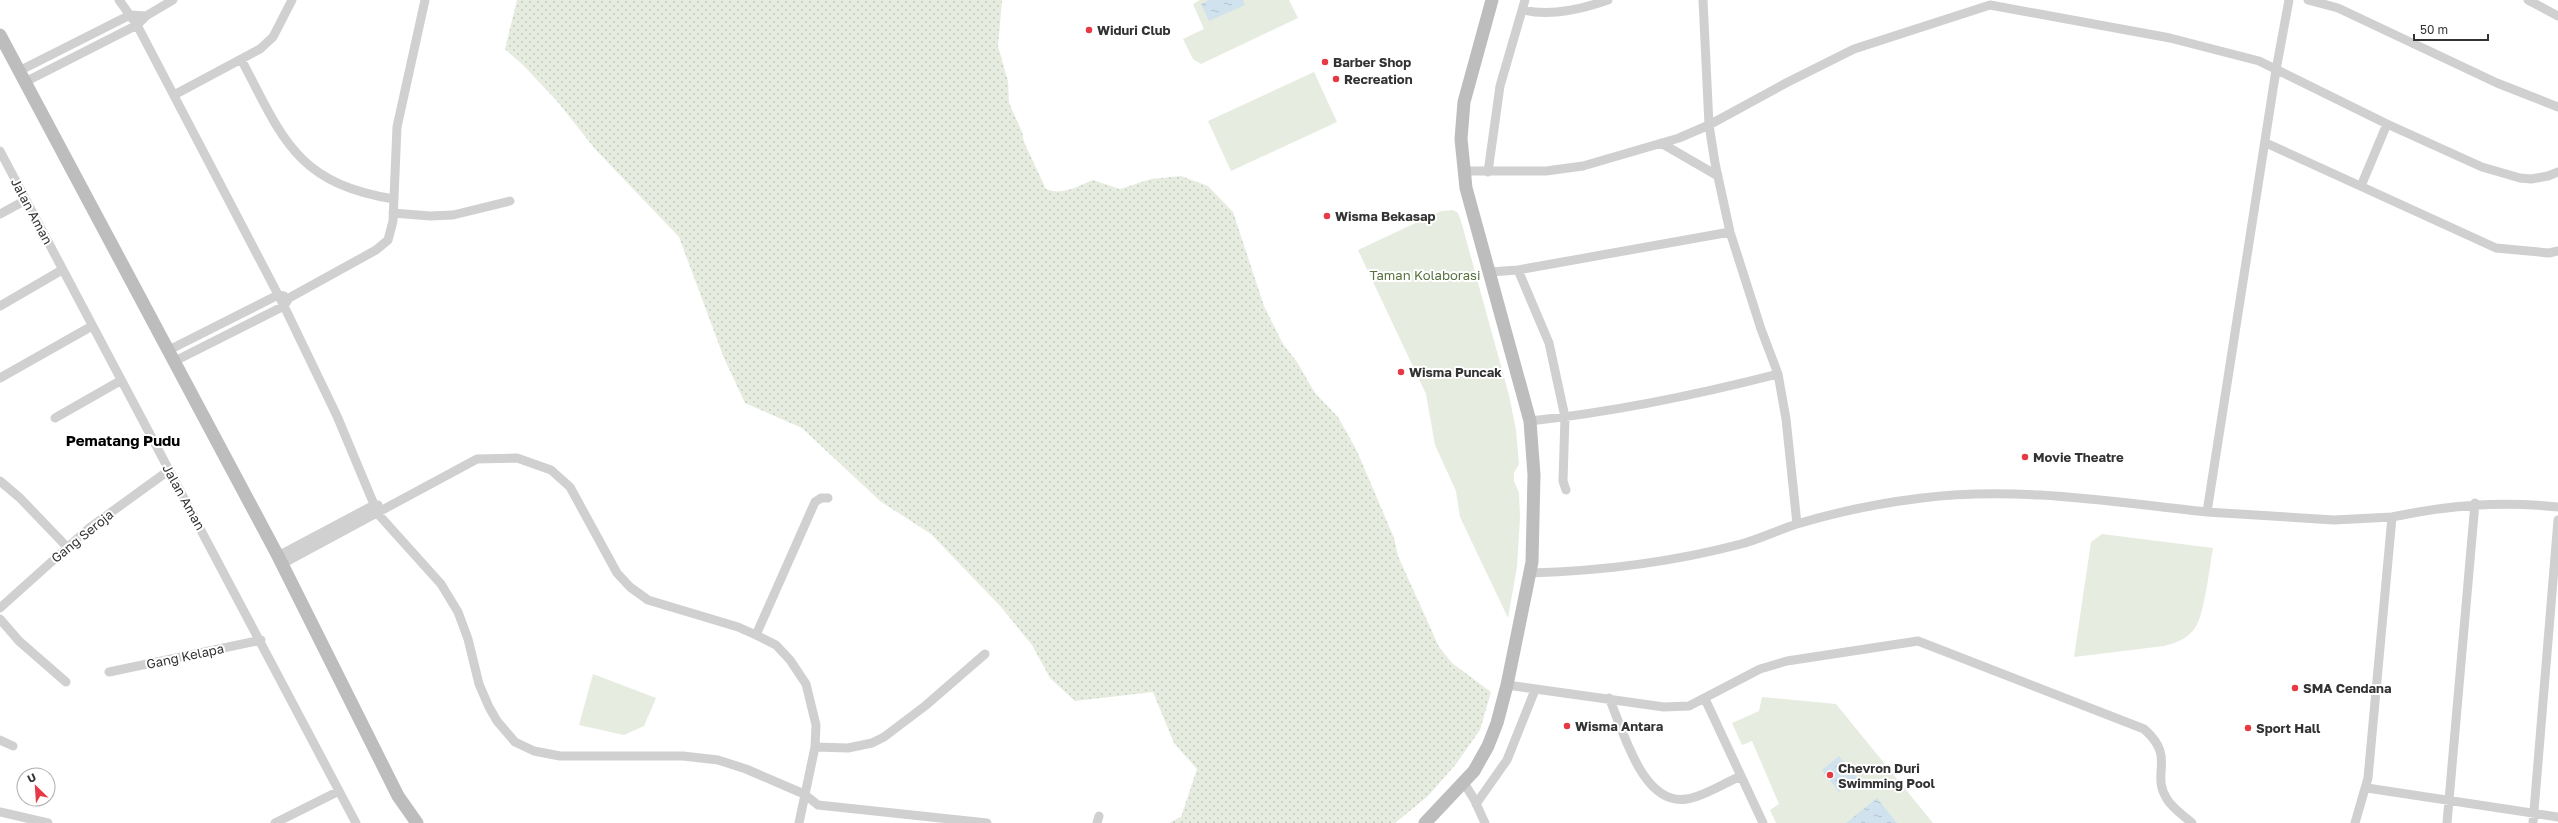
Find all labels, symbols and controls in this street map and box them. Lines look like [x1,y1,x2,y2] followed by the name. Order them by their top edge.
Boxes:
[2414,16,2488,42] scale bar
[1097,22,1171,38] place label: Widuri Club
[2420,22,2448,37] text: 50 m
[1084,25,1094,35] marker: Widuri Club
[1333,54,1411,70] place label: Barber Shop
[1320,57,1330,67] marker: Barber Shop
[1344,71,1413,87] place label: Recreation
[1331,74,1341,84] marker: Recreation
[8,175,56,247] street label: Jalan Aman
[1335,208,1436,224] place label: Wisma Bekasap
[1322,211,1332,221] marker: Wisma Bekasap
[1370,267,1480,283] park label: Taman Kolaborasi
[1409,364,1502,380] place label: Wisma Puncak
[1396,367,1406,377] marker: Wisma Puncak
[66,431,180,449] district label: Pematang Pudu
[2033,449,2124,465] place label: Movie Theatre
[2020,452,2030,462] marker: Movie Theatre
[159,461,209,533] street label: Jalan Aman
[48,506,116,566] street label: Gang Seroja
[145,640,225,672] street label: Gang Kelapa
[2303,680,2392,696] place label: SMA Cendana
[2290,683,2300,693] marker: SMA Cendana
[1575,718,1664,734] place label: Wisma Antara
[2256,720,2321,736] place label: Sport Hall
[1562,721,1572,731] marker: Wisma Antara
[2243,723,2253,733] marker: Sport Hall
[1838,760,1936,791] place label: Chevron Duri Swimming Pool
[16,767,56,807] north arrow
[25,770,38,785] text: U
[1825,770,1835,780] marker: Chevron Duri Swimming Pool

